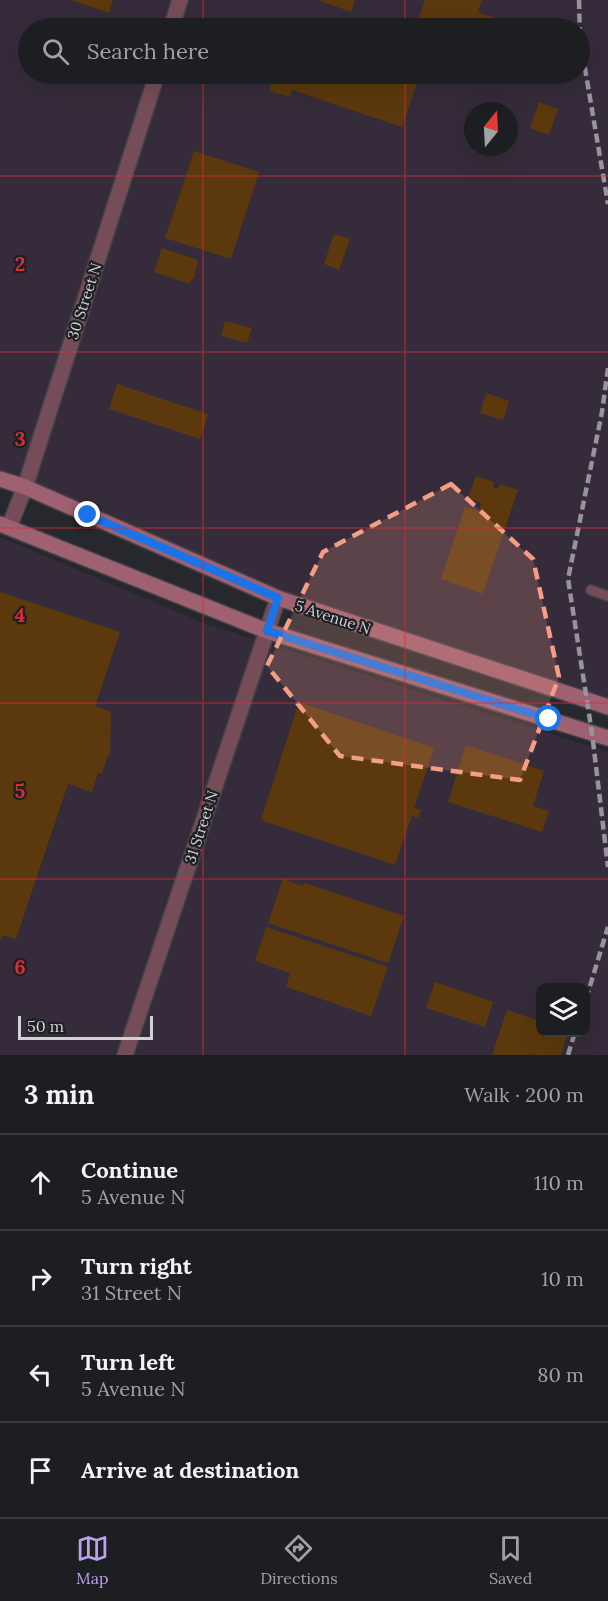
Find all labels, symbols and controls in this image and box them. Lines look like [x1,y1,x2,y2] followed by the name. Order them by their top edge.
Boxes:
[18,18,590,84] search box
[39,35,72,68] icon: search
[87,37,209,65] text: Search here
[464,102,518,156] north arrow
[15,251,25,276] text: 2
[63,260,105,342] street label: 30 Street N
[14,426,26,451] text: 3
[74,501,100,527] route end
[293,596,373,638] street label: 5 Avenue N
[15,602,26,627] text: 4
[535,705,561,731] route start
[15,778,26,803] text: 5
[180,788,222,866] street label: 31 Street N
[14,954,26,979] text: 6
[536,983,590,1037] map controls
[536,983,590,1037] button: layers
[18,1013,153,1040] scale bar
[27,1016,64,1036] text: 50 m
[24,1078,94,1111] text: 3 min
[464,1082,584,1107] text: Walk · 200 m
[81,1156,178,1184] text: Continue
[24,1166,57,1199] icon: ahead
[534,1170,584,1195] text: 110 m
[81,1184,186,1209] text: 5 Avenue N
[81,1252,192,1280] text: Turn right
[24,1262,57,1295] icon: right
[541,1266,584,1291] text: 10 m
[81,1280,182,1305] text: 31 Street N
[81,1348,175,1376] text: Turn left
[24,1358,57,1391] icon: left
[537,1362,584,1387] text: 80 m
[81,1376,186,1401] text: 5 Avenue N
[24,1454,57,1487] icon: arrive
[81,1456,299,1484] text: Arrive at destination
[76,1532,109,1588] tab: Map
[260,1532,338,1588] tab: Directions
[489,1532,532,1588] tab: Saved

